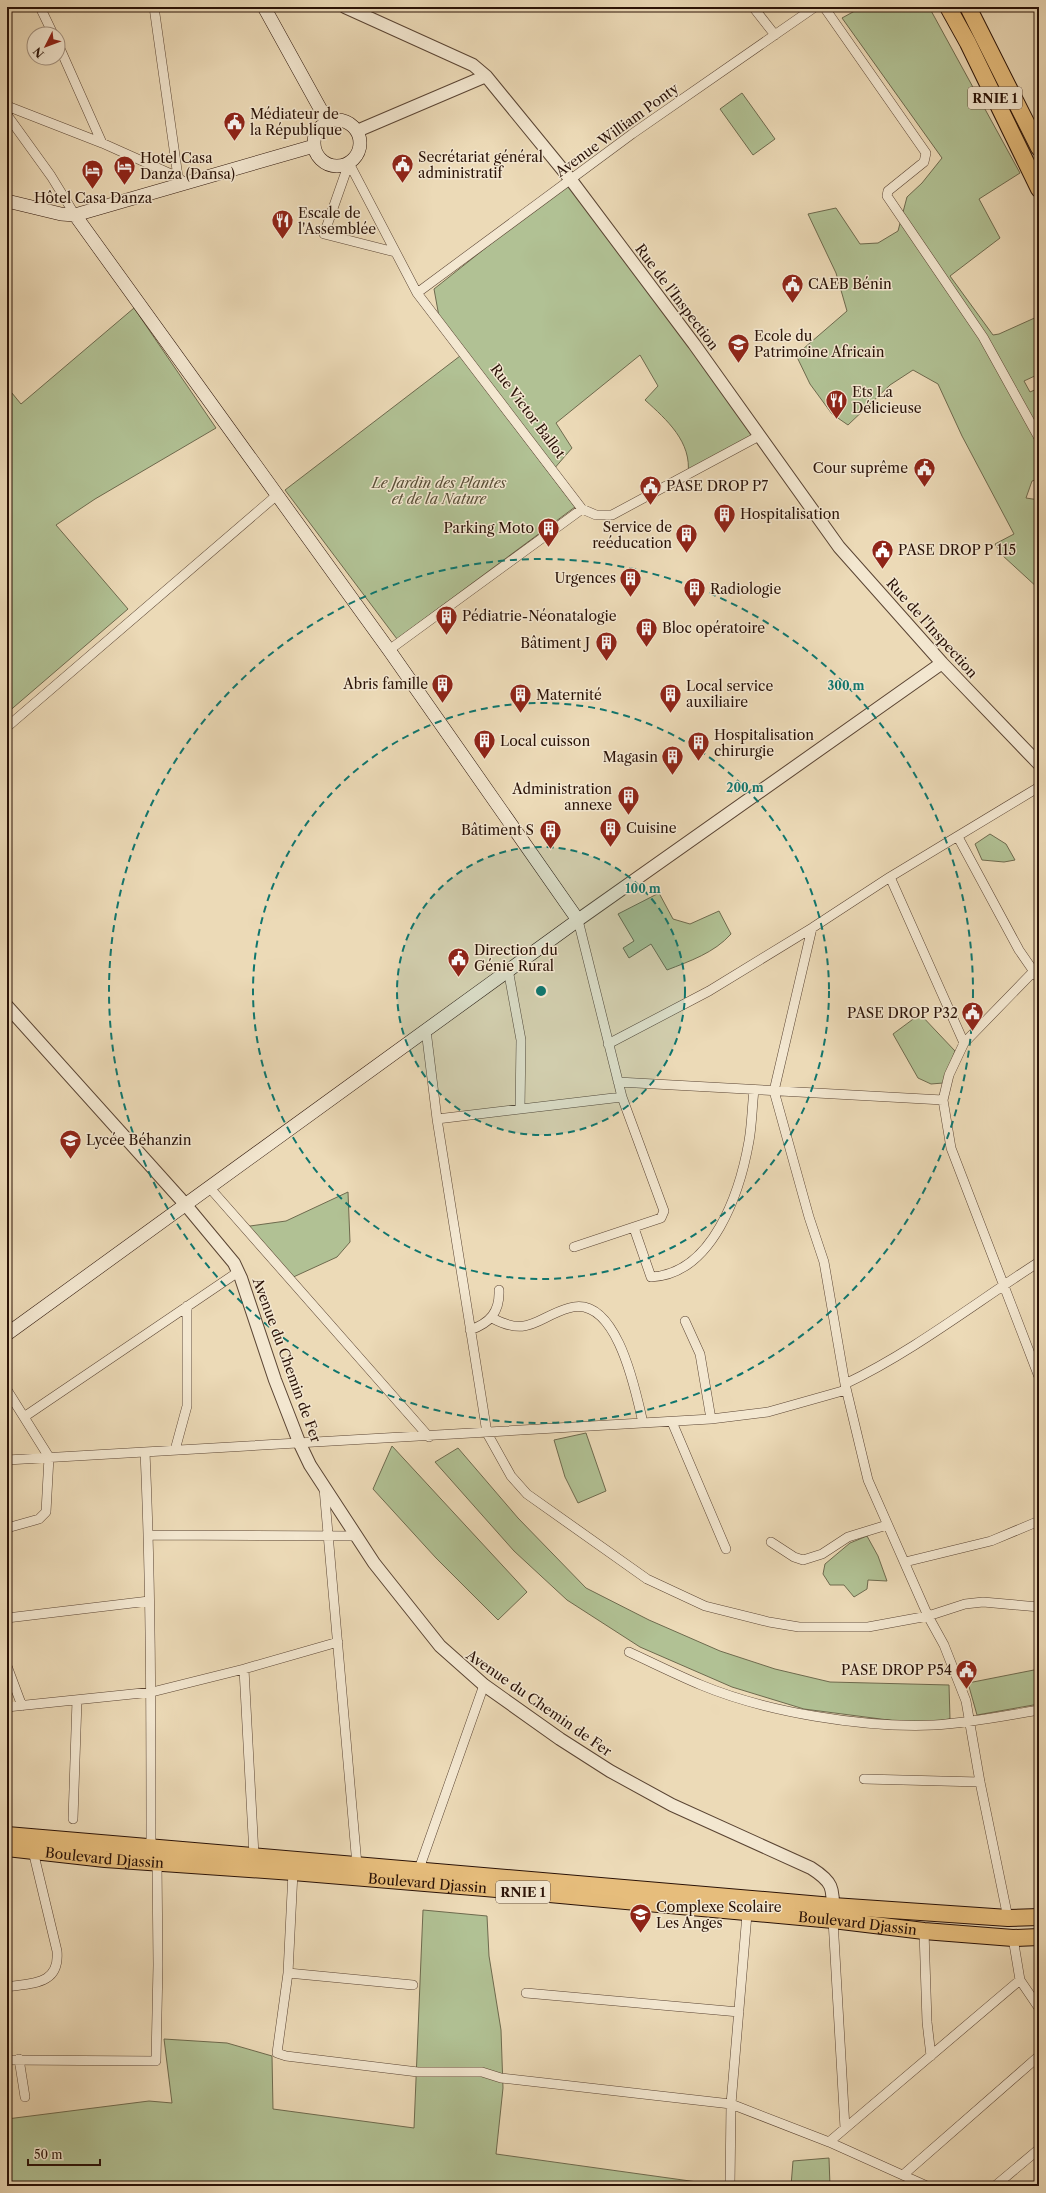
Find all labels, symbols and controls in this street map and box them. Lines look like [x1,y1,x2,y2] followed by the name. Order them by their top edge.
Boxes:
[26,26,66,66] north arrow
[30,44,47,61] text: N
[551,79,682,181] street label: Avenue William Ponty
[968,87,1022,109] road number: RNIE 1
[250,105,342,139] place label: Médiateur de la République
[222,109,248,142] public building icon: Médiateur de la République
[418,148,543,182] place label: Secrétariat général administratif
[140,149,235,183] place label: Hotel Casa Danza (Dansa)
[389,152,415,185] public building icon: Secrétariat général administratif
[112,153,138,186] hotel icon: Hotel Casa Danza (Dansa)
[80,157,106,190] hotel icon: Hôtel Casa Danza
[34,189,153,207] place label: Hôtel Casa Danza
[298,204,376,238] place label: Escale de l'Assemblée
[270,208,296,241] restaurant icon: Escale de l'Assemblée
[631,240,723,354] street label: Rue de l'Inspection
[780,271,806,304] public building icon: CAEB Bénin
[808,275,892,293] place label: CAEB Bénin
[754,327,885,361] place label: Ecole du Patrimoine Africain
[725,331,751,364] school or university icon: Ecole du Patrimoine Africain
[487,360,569,462] street label: Rue Victor Ballot
[852,383,922,417] place label: Ets La Délicieuse
[824,387,850,420] restaurant icon: Ets La Délicieuse
[911,455,937,488] public building icon: Cour suprême
[813,459,908,477] place label: Cour suprême
[637,473,663,506] public building icon: PASE DROP P7
[371,474,507,508] park label: Le Jardin des Plantes et de la Nature
[666,477,768,495] place label: PASE DROP P7
[712,501,738,534] building icon: Hospitalisation
[740,505,840,523] place label: Hospitalisation
[536,515,562,548] building icon: Parking Moto
[592,518,672,552] place label: Service de reéducation
[444,519,534,537] place label: Parking Moto
[674,522,700,555] building icon: Service de reéducation
[870,537,896,570] public building icon: PASE DROP P 115
[898,541,1016,559] place label: PASE DROP P 115
[618,565,644,598] building icon: Urgences
[555,569,616,587] place label: Urgences
[882,574,982,682] street label: Rue de l'Inspection
[681,576,707,609] building icon: Radiologie
[710,580,781,598] place label: Radiologie
[434,603,460,636] building icon: Pédiatrie-Néonatalogie
[462,607,617,625] place label: Pédiatrie-Néonatalogie
[634,615,660,648] building icon: Bloc opératoire
[662,619,765,637] place label: Bloc opératoire
[593,630,619,663] building icon: Bâtiment J
[520,634,590,652] place label: Bâtiment J
[430,671,456,704] building icon: Abris famille
[342,675,428,693] place label: Abris famille
[686,677,773,711] place label: Local service auxiliaire
[827,678,865,693] text: 300 m
[658,681,684,714] building icon: Local service auxiliaire
[508,682,534,715] building icon: Maternité
[536,686,602,704] place label: Maternité
[714,726,814,760] place label: Hospitalisation chirurgie
[471,728,497,761] building icon: Local cuisson
[685,730,711,763] building icon: Hospitalisation chirurgie
[500,732,590,750] place label: Local cuisson
[660,744,686,777] building icon: Magasin
[603,748,658,766] place label: Magasin
[511,780,612,814] place label: Administration annexe
[726,780,764,795] text: 200 m
[615,784,641,817] building icon: Administration annexe
[597,815,623,848] building icon: Cuisine
[537,817,563,850] building icon: Bâtiment S
[626,819,677,837] place label: Cuisine
[461,821,534,839] place label: Bâtiment S
[625,881,661,896] text: 100 m
[474,941,558,975] place label: Direction du Génie Rural
[445,945,471,978] public building icon: Direction du Génie Rural
[534,984,548,998] centre of rings
[960,1000,986,1033] public building icon: PASE DROP P32
[847,1004,958,1022] place label: PASE DROP P32
[57,1127,83,1160] school or university icon: Lycée Béhanzin
[86,1131,192,1149] place label: Lycée Béhanzin
[248,1274,325,1445] street label: Avenue du Chemin de Fer
[462,1645,615,1760] street label: Avenue du Chemin de Fer
[954,1657,980,1690] public building icon: PASE DROP P54
[841,1661,952,1679] place label: PASE DROP P54
[44,1843,165,1872] street label: Boulevard Djassin
[367,1869,488,1897] street label: Boulevard Djassin
[496,1881,550,1903] road number: RNIE 1
[656,1898,782,1932] place label: Complexe Scolaire Les Anges
[628,1902,654,1935] school or university icon: Complexe Scolaire Les Anges
[797,1908,918,1939] street label: Boulevard Djassin
[28,2141,100,2167] scale bar
[34,2147,63,2162] text: 50 m

